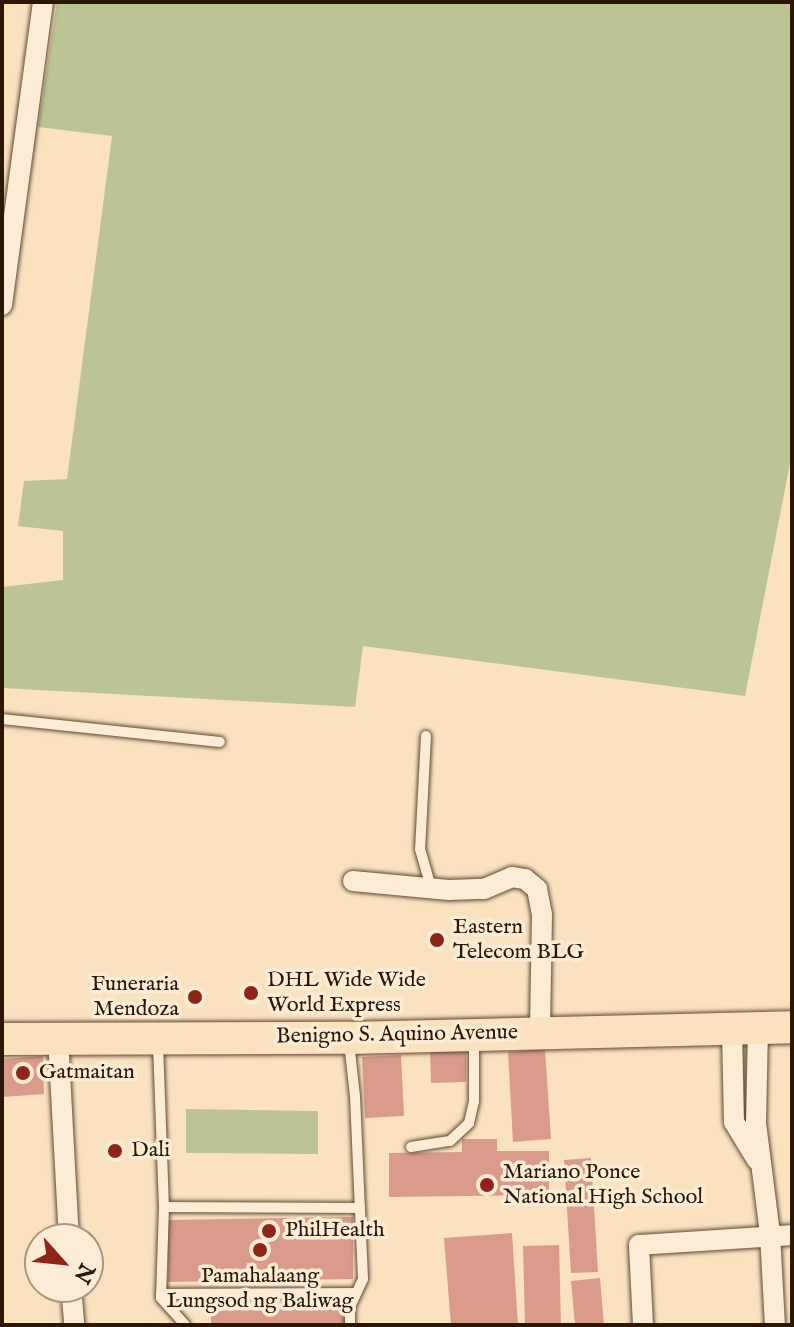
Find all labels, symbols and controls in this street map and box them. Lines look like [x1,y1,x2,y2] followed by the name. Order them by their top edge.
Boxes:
[453,914,584,966] place label: Eastern Telecom BLG
[428,931,446,949] marker: Eastern Telecom BLG
[267,967,426,1018] place label: DHL Wide Wide World Express
[91,971,179,1022] place label: Funeraria Mendoza
[242,984,260,1002] marker: DHL Wide Wide World Express
[186,988,204,1006] marker: Funeraria Mendoza
[276,1020,518,1050] street label: Benigno S. Aquino Avenue
[39,1060,135,1086] place label: Gatmaitan
[14,1064,32,1082] marker: Gatmaitan
[131,1138,170,1164] place label: Dali
[106,1142,124,1160] marker: Dali
[503,1159,703,1210] place label: Mariano Ponce National High School
[478,1176,496,1194] marker: Mariano Ponce National High School
[285,1218,385,1244] place label: PhilHealth
[260,1222,278,1240] marker: PhilHealth
[24,1223,104,1303] north arrow
[251,1241,269,1259] marker: Pamahalaang Lungsod ng Baliwag
[67,1258,100,1288] text: N
[167,1263,353,1314] place label: Pamahalaang Lungsod ng Baliwag

